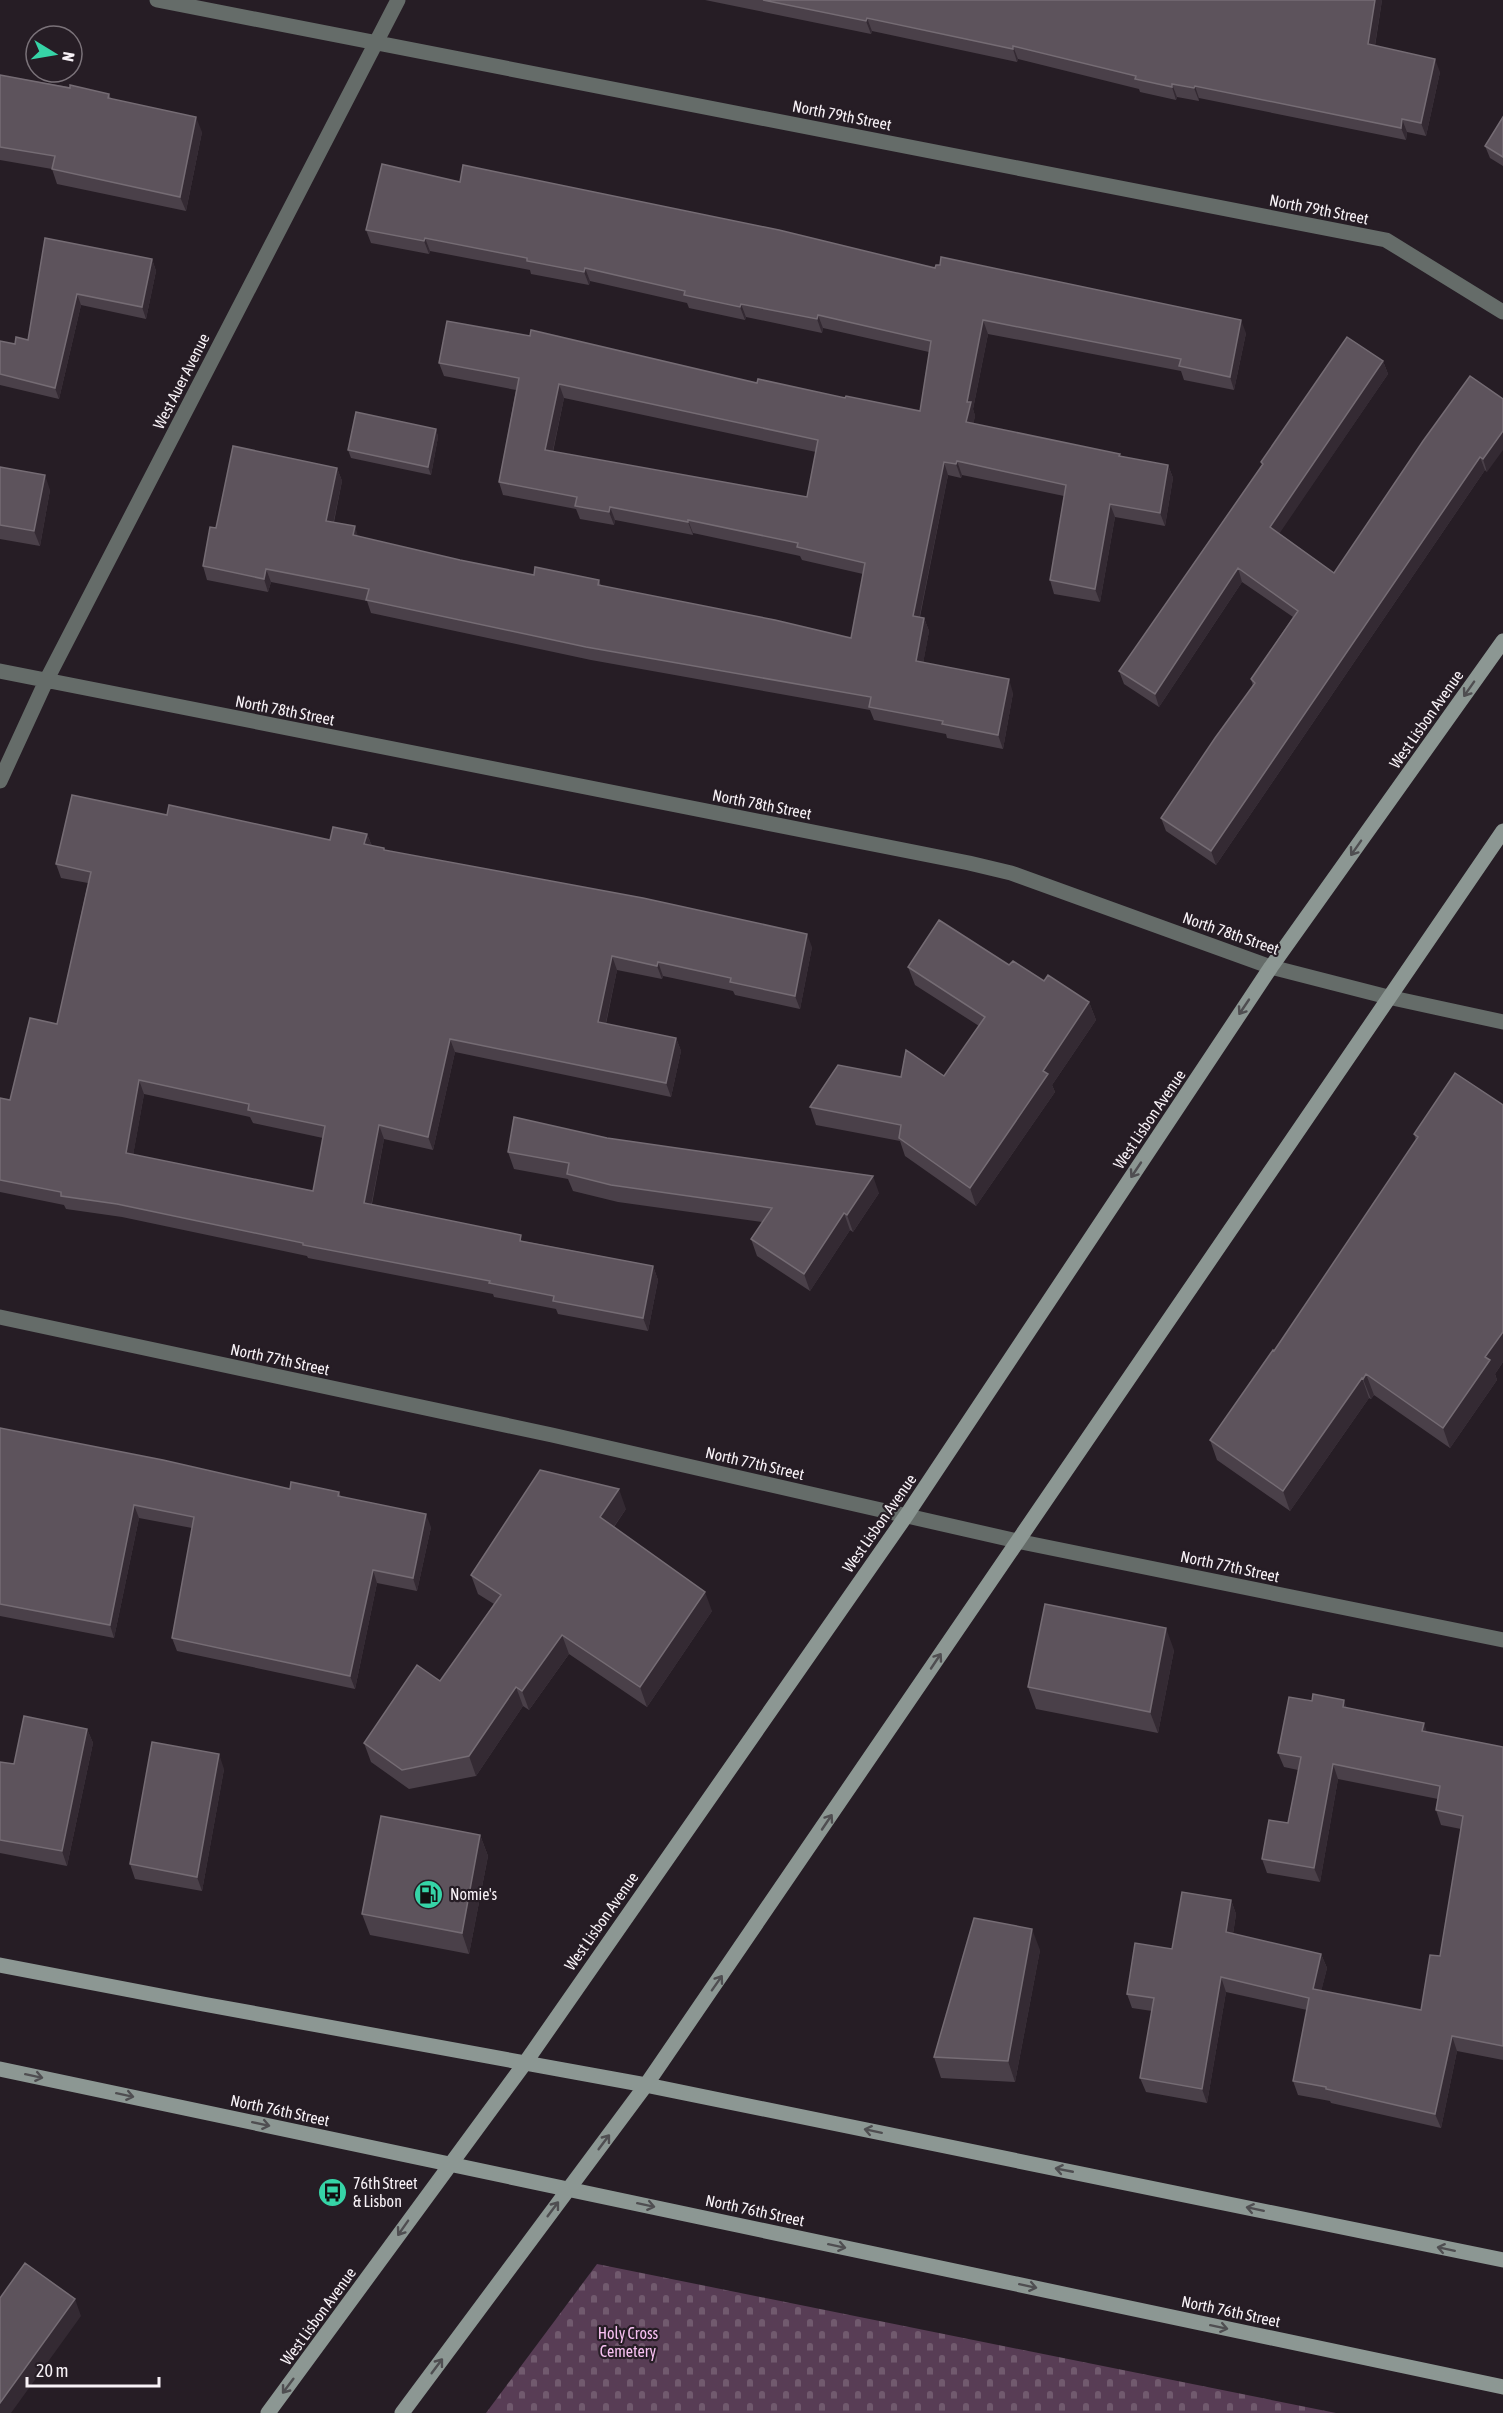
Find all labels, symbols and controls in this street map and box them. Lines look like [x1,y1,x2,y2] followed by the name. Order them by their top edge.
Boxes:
[24,24,84,84] north arrow
[59,51,78,63] text: N
[791,97,894,134] street label: North 79th Street
[1268,191,1371,228] street label: North 79th Street
[149,330,213,432] street label: West Auer Avenue
[1385,666,1467,772] street label: West Lisbon Avenue
[1463,680,1475,697] one-way arrow
[234,692,337,729] street label: North 78th Street
[711,786,814,823] street label: North 78th Street
[1350,839,1362,855] one-way arrow
[1180,908,1282,958] street label: North 78th Street
[1238,999,1250,1015] one-way arrow
[1109,1066,1189,1172] street label: West Lisbon Avenue
[1130,1161,1142,1178] one-way arrow
[229,1340,332,1378] street label: North 77th Street
[704,1443,807,1483] street label: North 77th Street
[838,1470,920,1576] street label: West Lisbon Avenue
[1179,1547,1282,1585] street label: North 77th Street
[930,1653,942,1669] one-way arrow
[821,1814,833,1831] one-way arrow
[560,1868,642,1974] street label: West Lisbon Avenue
[413,1878,445,1910] fuel station icon: Nomie's
[450,1885,498,1903] place label: Nomie's
[711,1975,723,1992] one-way arrow
[24,2070,43,2082] one-way arrow
[115,2090,134,2101] one-way arrow
[229,2091,332,2129] street label: North 76th Street
[250,2119,270,2130] one-way arrow
[863,2125,883,2136] one-way arrow
[597,2134,610,2150] one-way arrow
[1054,2164,1074,2175] one-way arrow
[353,2174,418,2210] place label: 76th Street & Lisbon
[316,2176,348,2208] bus stop icon: 76th Street & Lisbon
[704,2191,807,2229] street label: North 76th Street
[637,2200,656,2212] one-way arrow
[547,2202,560,2218] one-way arrow
[1245,2203,1264,2215] one-way arrow
[397,2220,409,2236] one-way arrow
[827,2241,846,2252] one-way arrow
[1436,2242,1455,2254] one-way arrow
[277,2264,359,2368] street label: West Lisbon Avenue
[1018,2281,1037,2293] one-way arrow
[1180,2292,1283,2330] street label: North 76th Street
[1208,2322,1228,2333] one-way arrow
[598,2324,659,2361] park label: Holy Cross Cemetery
[27,2350,159,2388] scale bar
[431,2358,444,2374] one-way arrow
[36,2360,68,2381] text: 20 m
[282,2378,295,2394] one-way arrow

